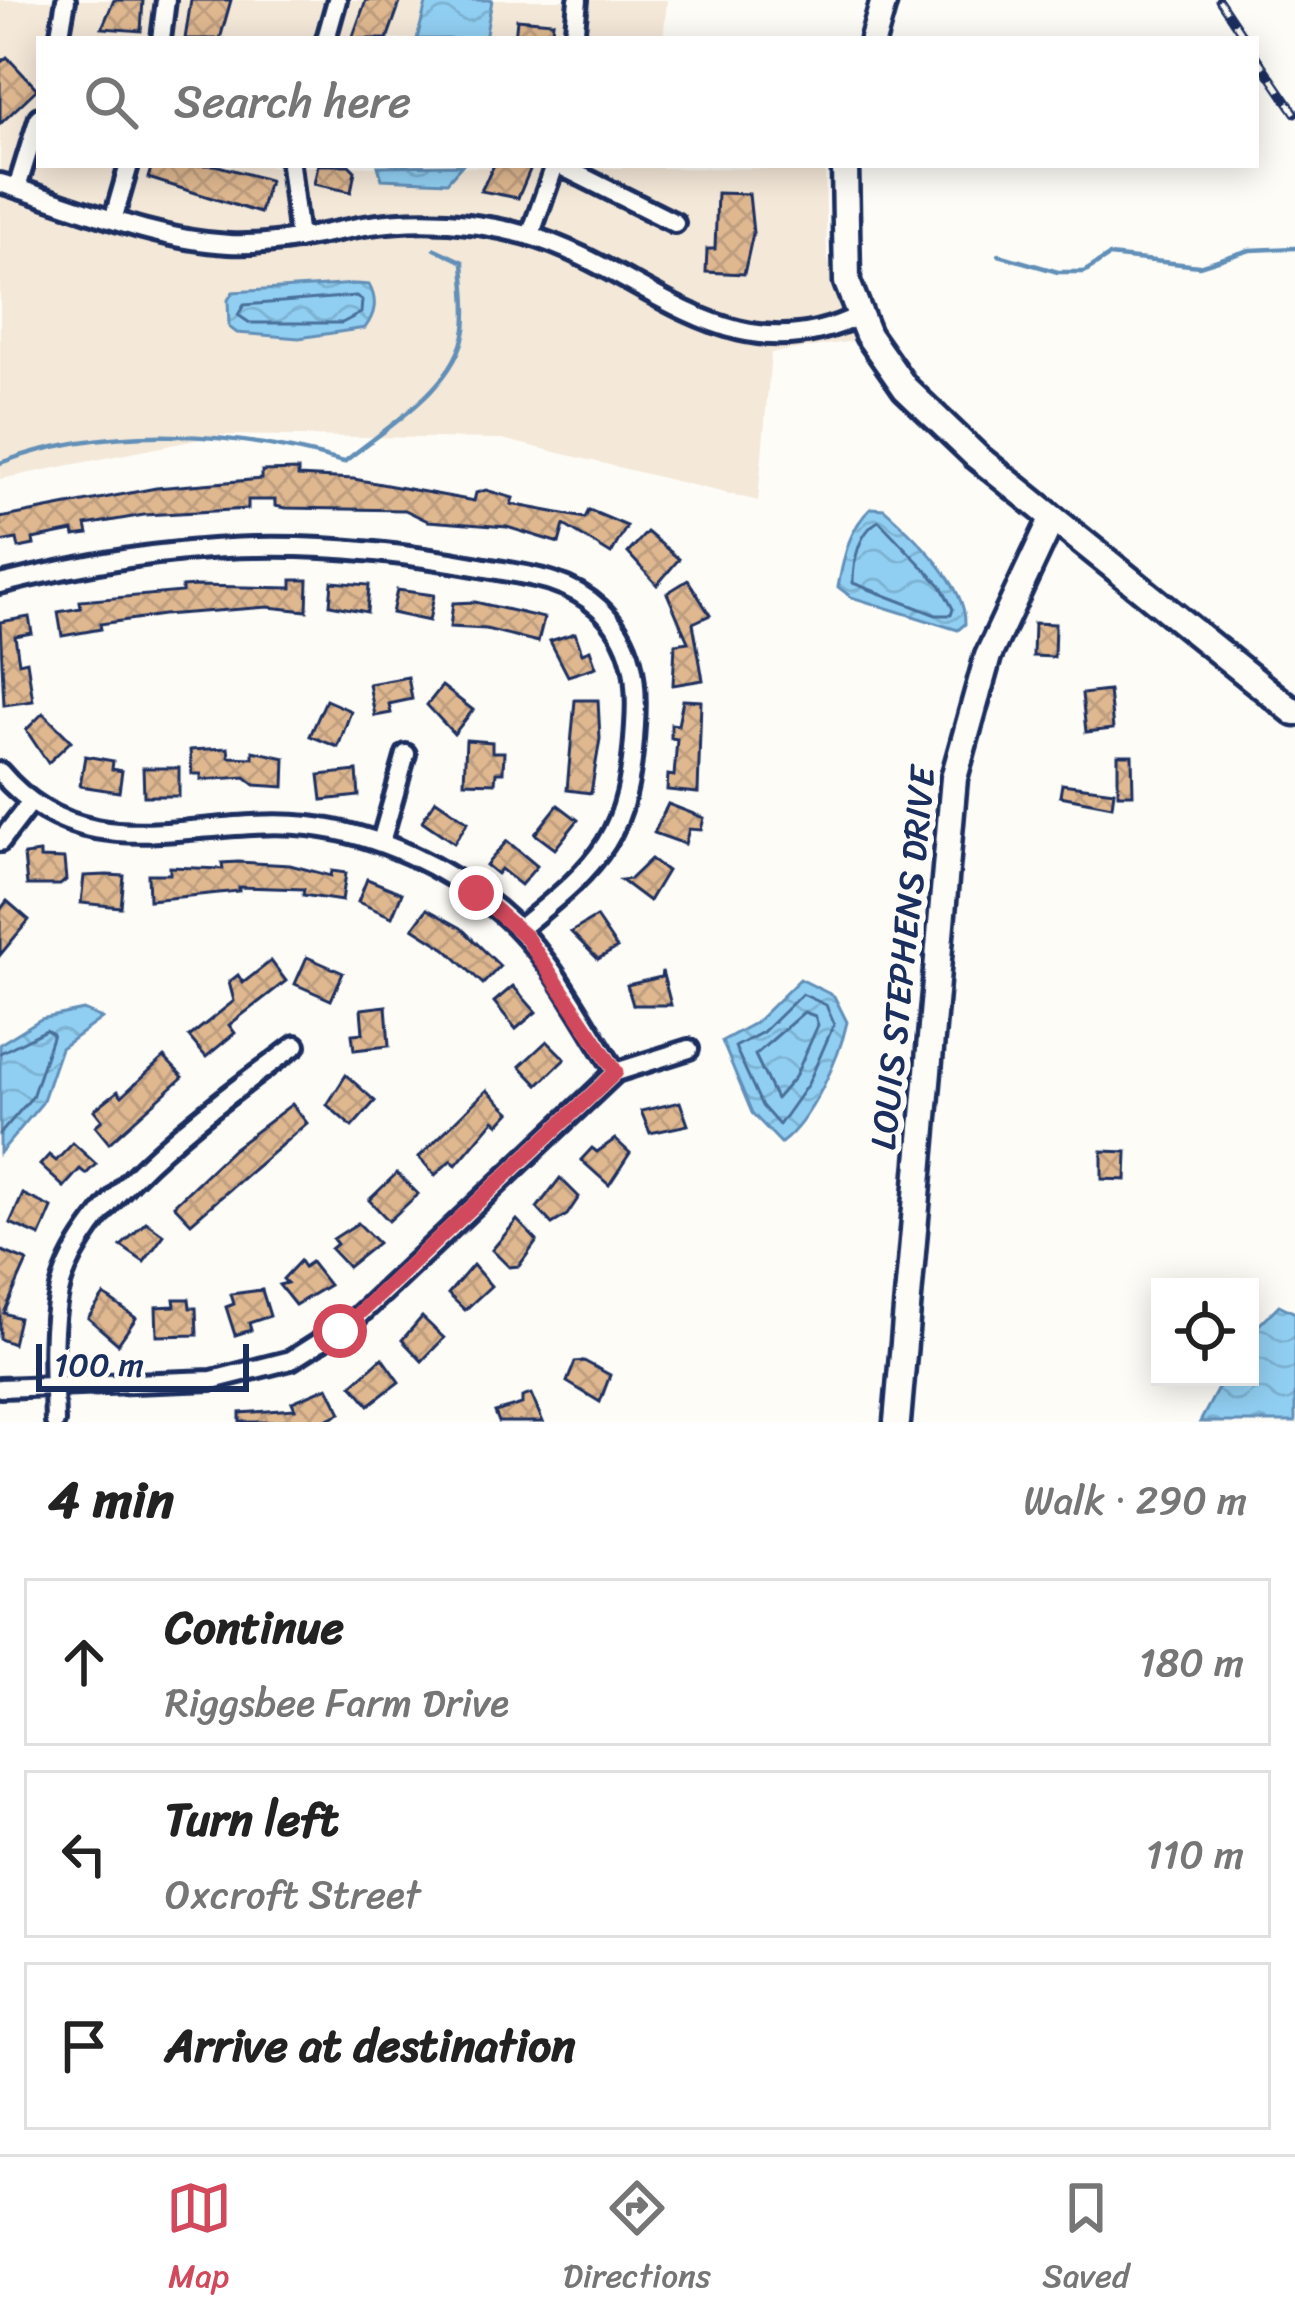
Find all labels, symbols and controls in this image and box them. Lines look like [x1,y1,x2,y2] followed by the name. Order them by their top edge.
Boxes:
[36,36,1259,168] search box
[174,62,411,142] text: Search here
[78,69,144,135] icon: search
[851,761,955,1153] street label: LOUIS STEPHENS DRIVE
[449,866,503,920] route end
[1151,1278,1259,1386] map controls
[1151,1278,1259,1386] button: locate
[313,1304,367,1358] route start
[54,1336,144,1394] text: 100 m
[36,1338,249,1391] scale bar
[48,1455,174,1545] text: 4 min
[1024,1466,1247,1535] text: Walk · 290 m
[165,1588,344,1668] text: Continue
[1139,1628,1244,1697] text: 180 m
[51,1629,117,1695] icon: ahead
[165,1668,509,1737] text: Riggsbee Farm Drive
[165,1780,338,1860] text: Turn left
[1146,1820,1244,1889] text: 110 m
[51,1821,117,1887] icon: left
[165,1860,421,1929] text: Oxcroft Street
[165,2006,575,2086] text: Arrive at destination
[51,2013,117,2079] icon: arrive
[166,2175,232,2305] tab: Map
[563,2175,711,2305] tab: Directions
[1042,2175,1129,2305] tab: Saved

